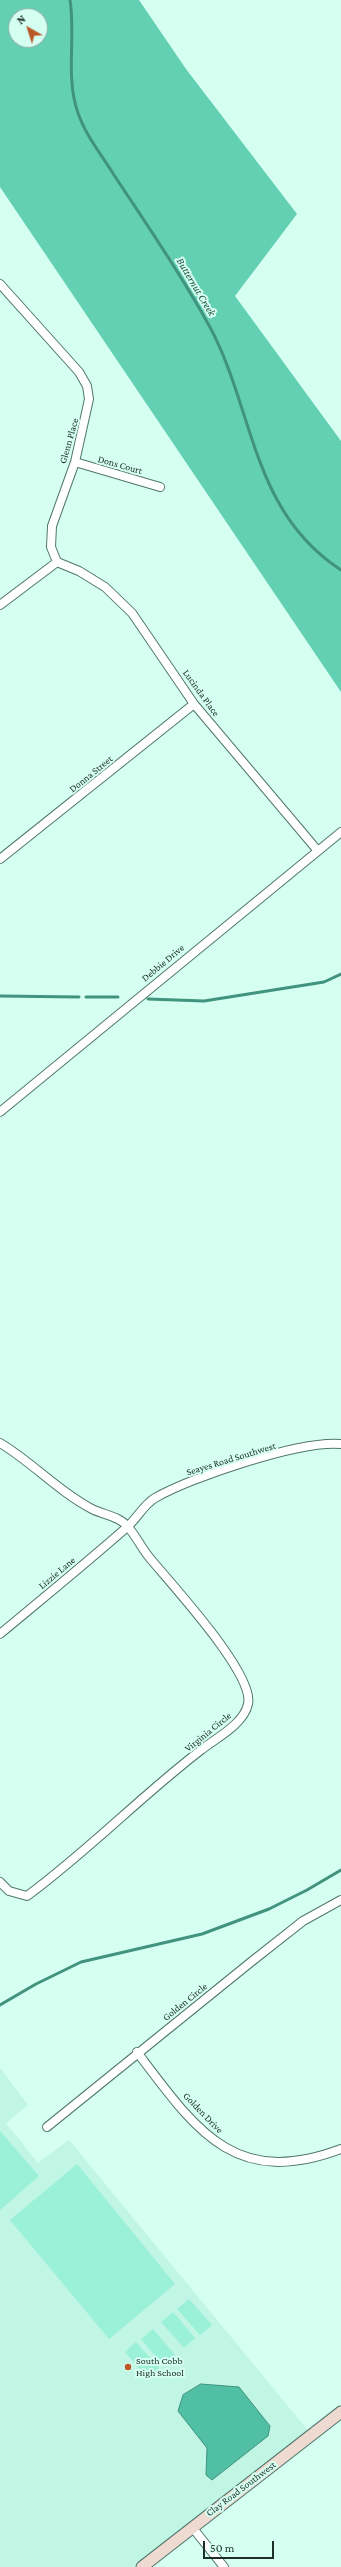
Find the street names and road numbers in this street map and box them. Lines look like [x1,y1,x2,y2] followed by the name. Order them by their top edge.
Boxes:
[57,417,81,465] street label: Glenn Place
[96,453,144,477] street label: Dons Court
[180,667,222,719] street label: Lucinda Place
[67,753,115,795] street label: Donna Street
[139,942,187,984] street label: Debbie Drive
[185,1440,277,1478] street label: Seayes Road Southwest
[36,1554,78,1592] street label: Lizzie Lane
[182,1710,234,1754] street label: Virginia Circle
[160,1980,210,2024] street label: Golden Circle
[180,2090,226,2136] street label: Golden Drive
[204,2459,278,2519] street label: Clay Road Southwest

